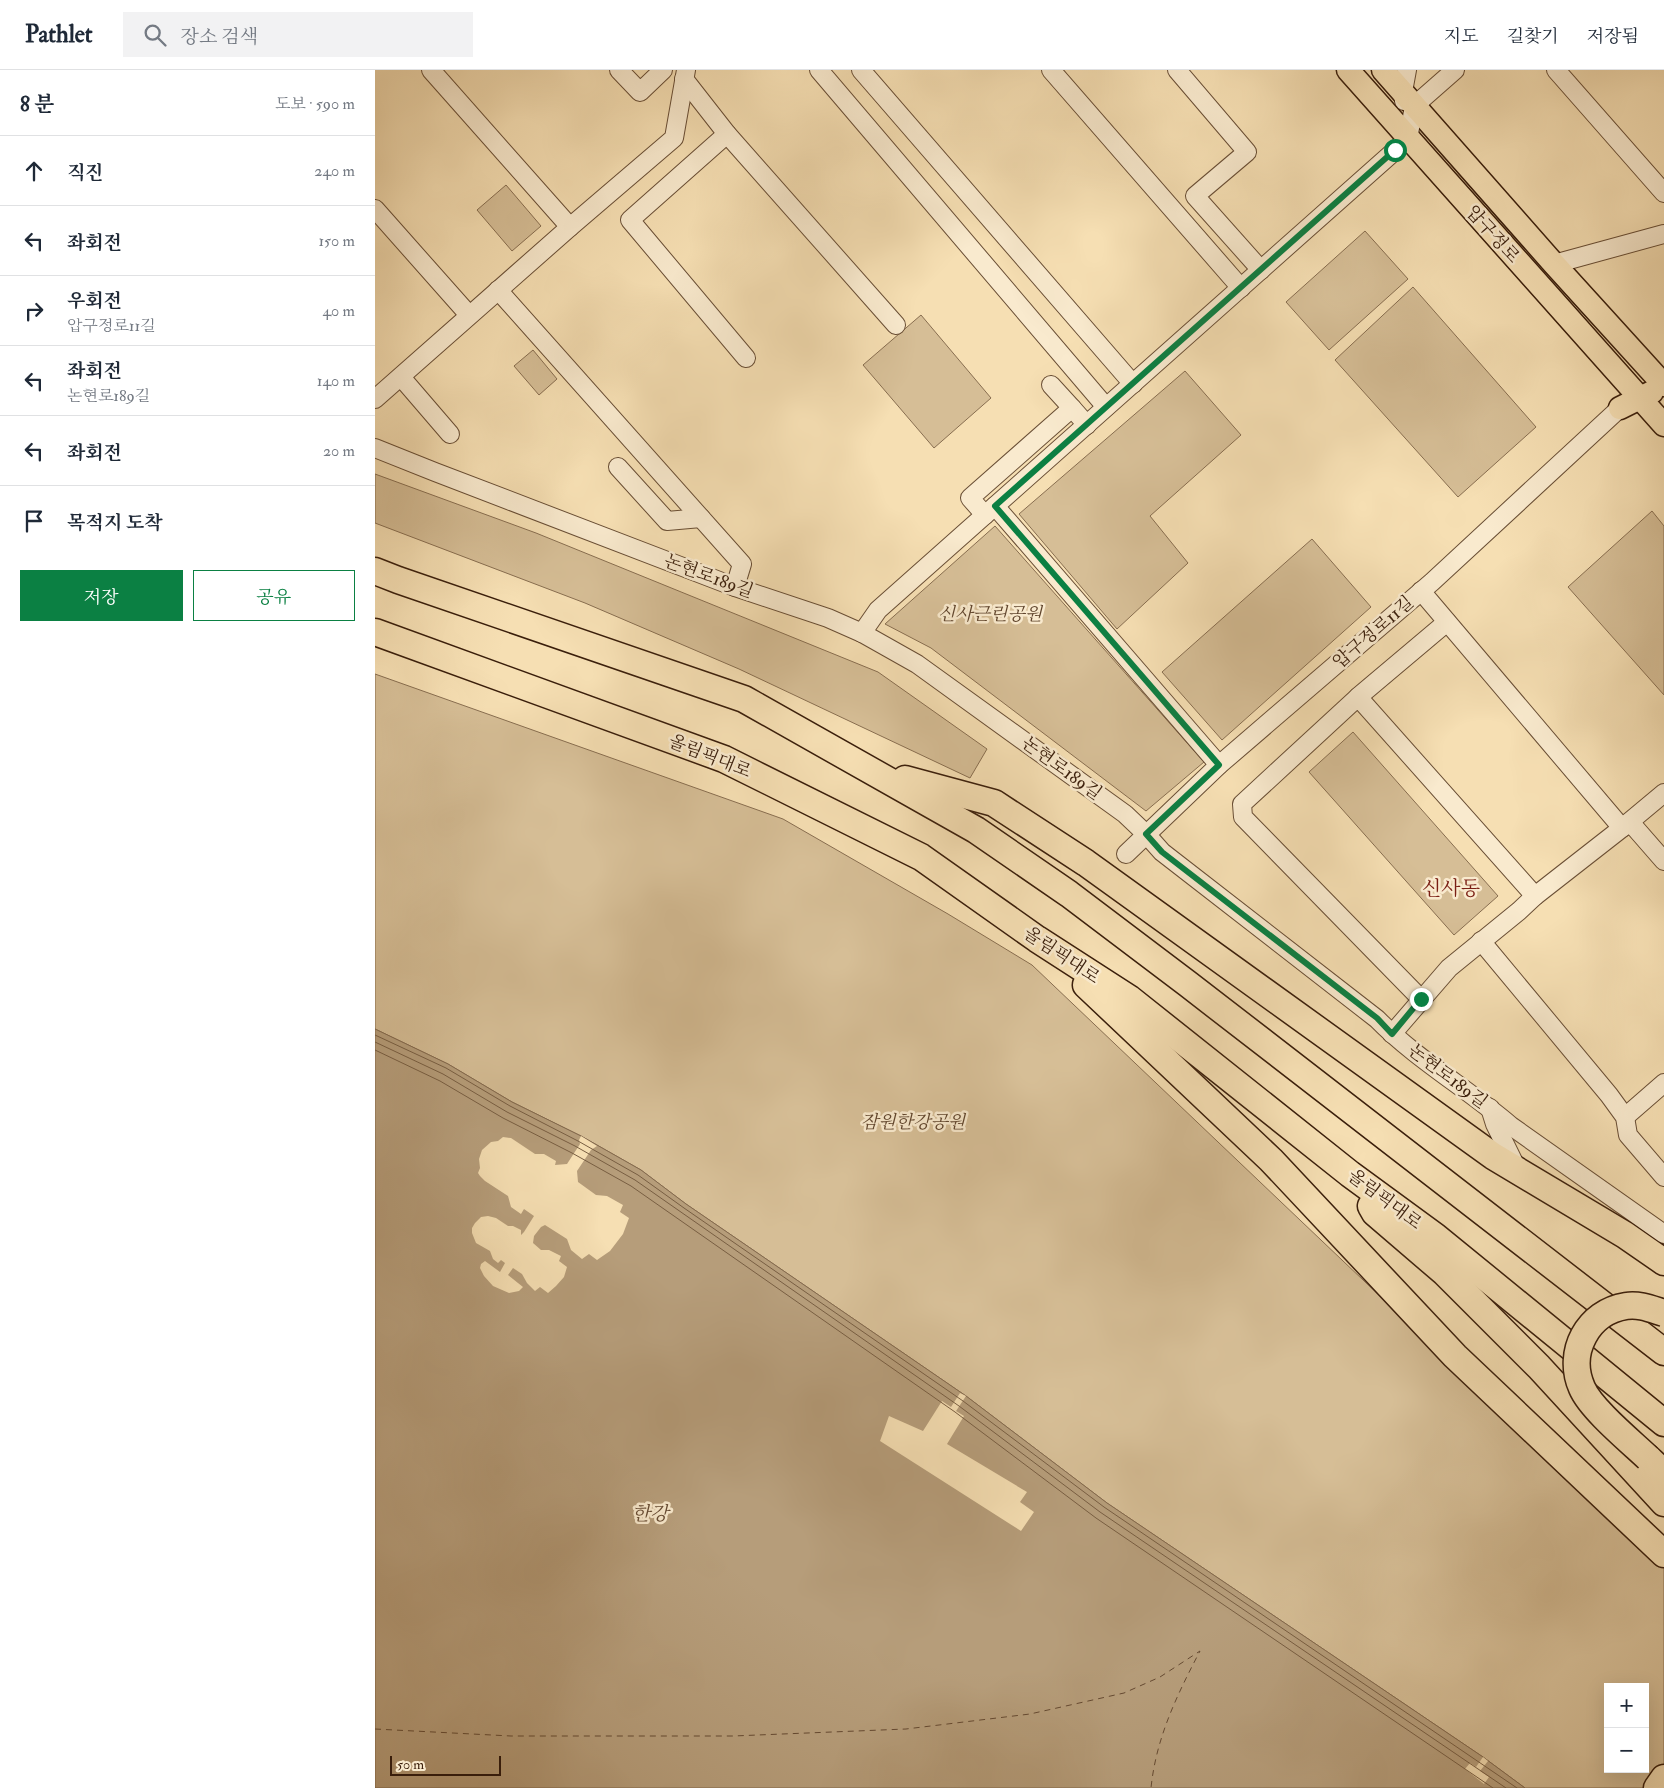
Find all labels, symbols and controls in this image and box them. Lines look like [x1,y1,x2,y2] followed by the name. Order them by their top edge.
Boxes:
[123,12,473,57] search box
[25,19,93,50] text: Pathlet
[141,21,169,49] icon: search
[181,25,258,49] text: 장소 검색
[1444,25,1479,48] text: 지도
[1507,25,1559,48] text: 길찾기
[1587,25,1639,48] text: 저장됨
[20,91,55,118] text: 8 분
[275,94,355,114] text: 도보 · 590 m
[1384,139,1407,162] route start
[20,157,48,185] icon: ahead
[67,161,104,185] text: 직진
[314,161,355,181] text: 240 m
[1461,201,1524,268] street label: 압구정로
[20,227,48,255] icon: left
[67,231,122,255] text: 좌회전
[318,231,355,251] text: 150 m
[67,289,122,313] text: 우회전
[20,297,48,325] icon: right
[322,301,355,321] text: 40 m
[67,316,156,336] text: 압구정로11길
[67,359,122,383] text: 좌회전
[20,367,48,395] icon: left
[317,371,355,391] text: 140 m
[67,386,150,406] text: 논현로189길
[20,437,48,465] icon: left
[67,441,122,465] text: 좌회전
[323,441,355,461] text: 20 m
[20,507,48,535] icon: arrive
[67,511,163,535] text: 목적지 도착
[661,550,757,603] street label: 논현로189길
[20,570,183,621] button: 저장
[193,570,355,621] button: 공유
[1328,591,1419,674] street label: 압구정로11길
[938,603,1044,626] park label: 신사근린공원
[665,730,754,783] street label: 올림픽대로
[1017,732,1106,805] street label: 논현로189길
[1422,876,1480,901] district label: 신사동
[1019,922,1104,989] street label: 올림픽대로
[1410,988,1433,1011] route end
[1403,1039,1492,1114] street label: 논현로189길
[861,1111,967,1134] park label: 잠원한강공원
[1343,1164,1426,1235] street label: 올림픽대로
[632,1502,671,1526] water label: 한강
[1604,1683,1649,1773] map controls
[1604,1683,1649,1728] button: +
[1604,1728,1649,1773] button: −
[390,1753,501,1776] scale bar
[397,1756,424,1773] text: 50 m

